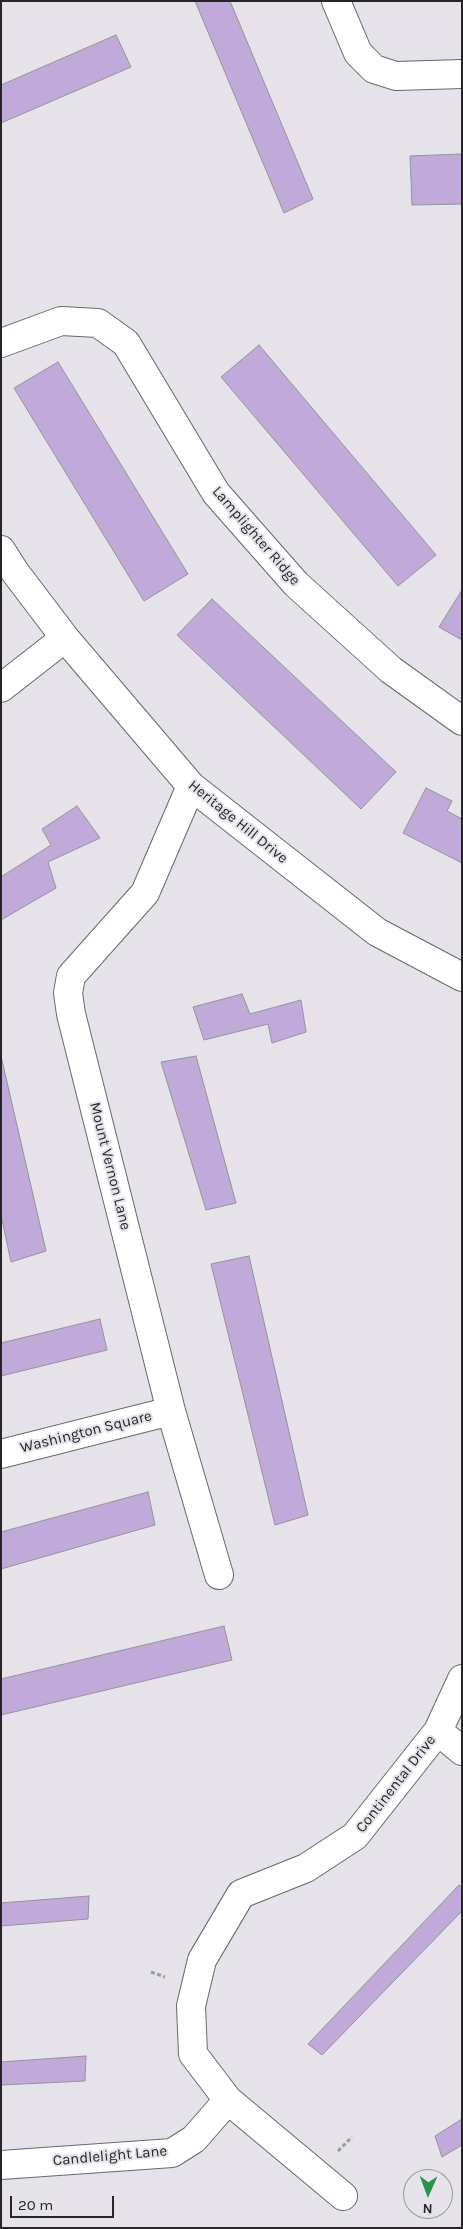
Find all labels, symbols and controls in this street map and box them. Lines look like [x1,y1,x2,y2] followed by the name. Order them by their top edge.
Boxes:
[208,483,304,589] street label: Lamplighter Ridge
[185,776,291,868] street label: Heritage Hill Drive
[85,1100,135,1232] street label: Mount Vernon Lane
[18,1407,154,1457] street label: Washington Square
[352,1732,440,1836] street label: Continental Drive
[52,2142,168,2170] street label: Candlelight Lane
[403,2169,453,2219] north arrow
[12,2186,116,2218] scale bar
[18,2196,53,2214] text: 20 m
[422,2200,433,2217] text: N

